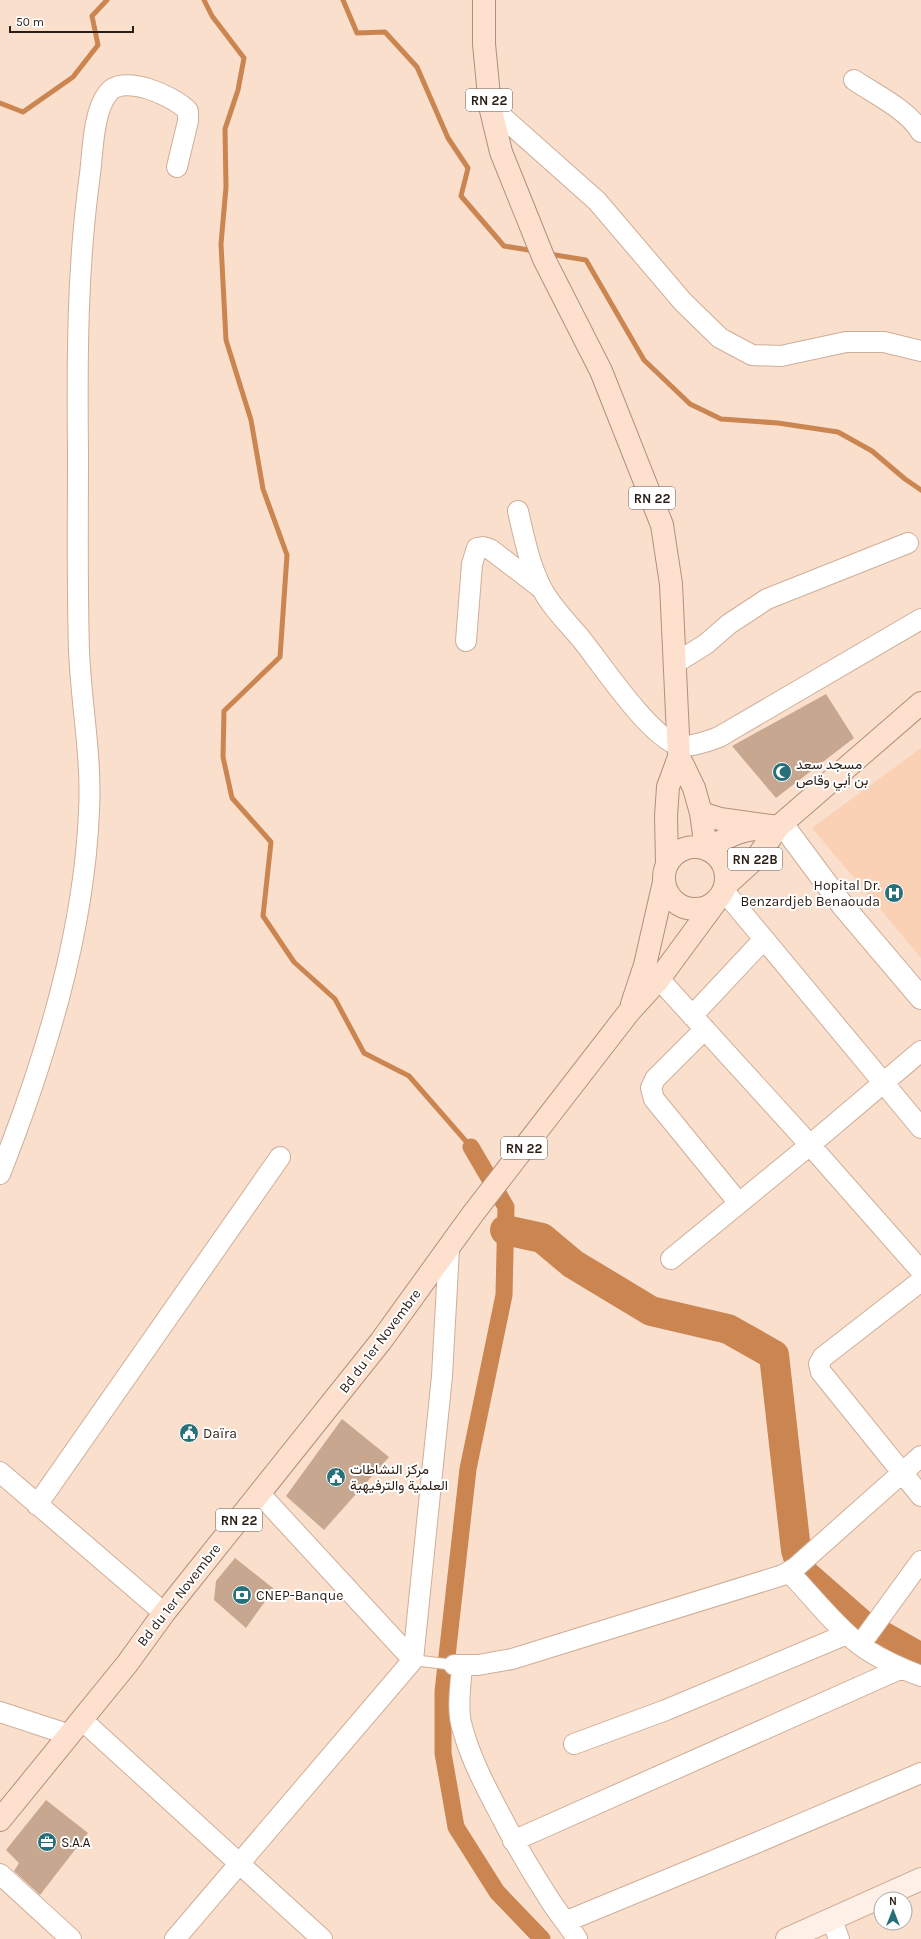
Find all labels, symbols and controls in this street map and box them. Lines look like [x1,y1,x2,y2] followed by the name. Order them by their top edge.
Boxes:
[10,8,133,34] scale bar
[16,15,44,29] text: 50 m
[466,89,512,111] road number: RN 22
[629,487,675,509] road number: RN 22
[796,756,868,792] place label: مسجد سعد بن أبي وقاص
[771,761,793,783] mosque icon: مسجد سعد بن أبي وقاص
[728,848,782,870] road number: RN 22B
[741,877,880,910] place label: Hopital Dr. Benzardjeb Benaouda
[883,882,905,904] hospital icon: Hopital Dr. Benzardjeb Benaouda
[501,1137,547,1159] road number: RN 22
[335,1286,425,1396] street label: Bd du 1er Novembre
[178,1422,200,1444] public building icon: Daïra
[203,1425,237,1442] place label: Daïra
[350,1461,448,1494] place label: مركز النشاطات العلمية والترفيهية
[325,1466,347,1488] public building icon: مركز النشاطات العلمية والترفيهية
[216,1509,262,1531] road number: RN 22
[134,1540,224,1650] street label: Bd du 1er Novembre
[231,1584,253,1606] bank icon: CNEP-Banque
[256,1587,343,1604] place label: CNEP-Banque
[36,1831,58,1853] office icon: S.A.A
[61,1834,91,1851] place label: S.A.A
[873,1891,913,1931] north arrow
[889,1895,897,1908] text: N

